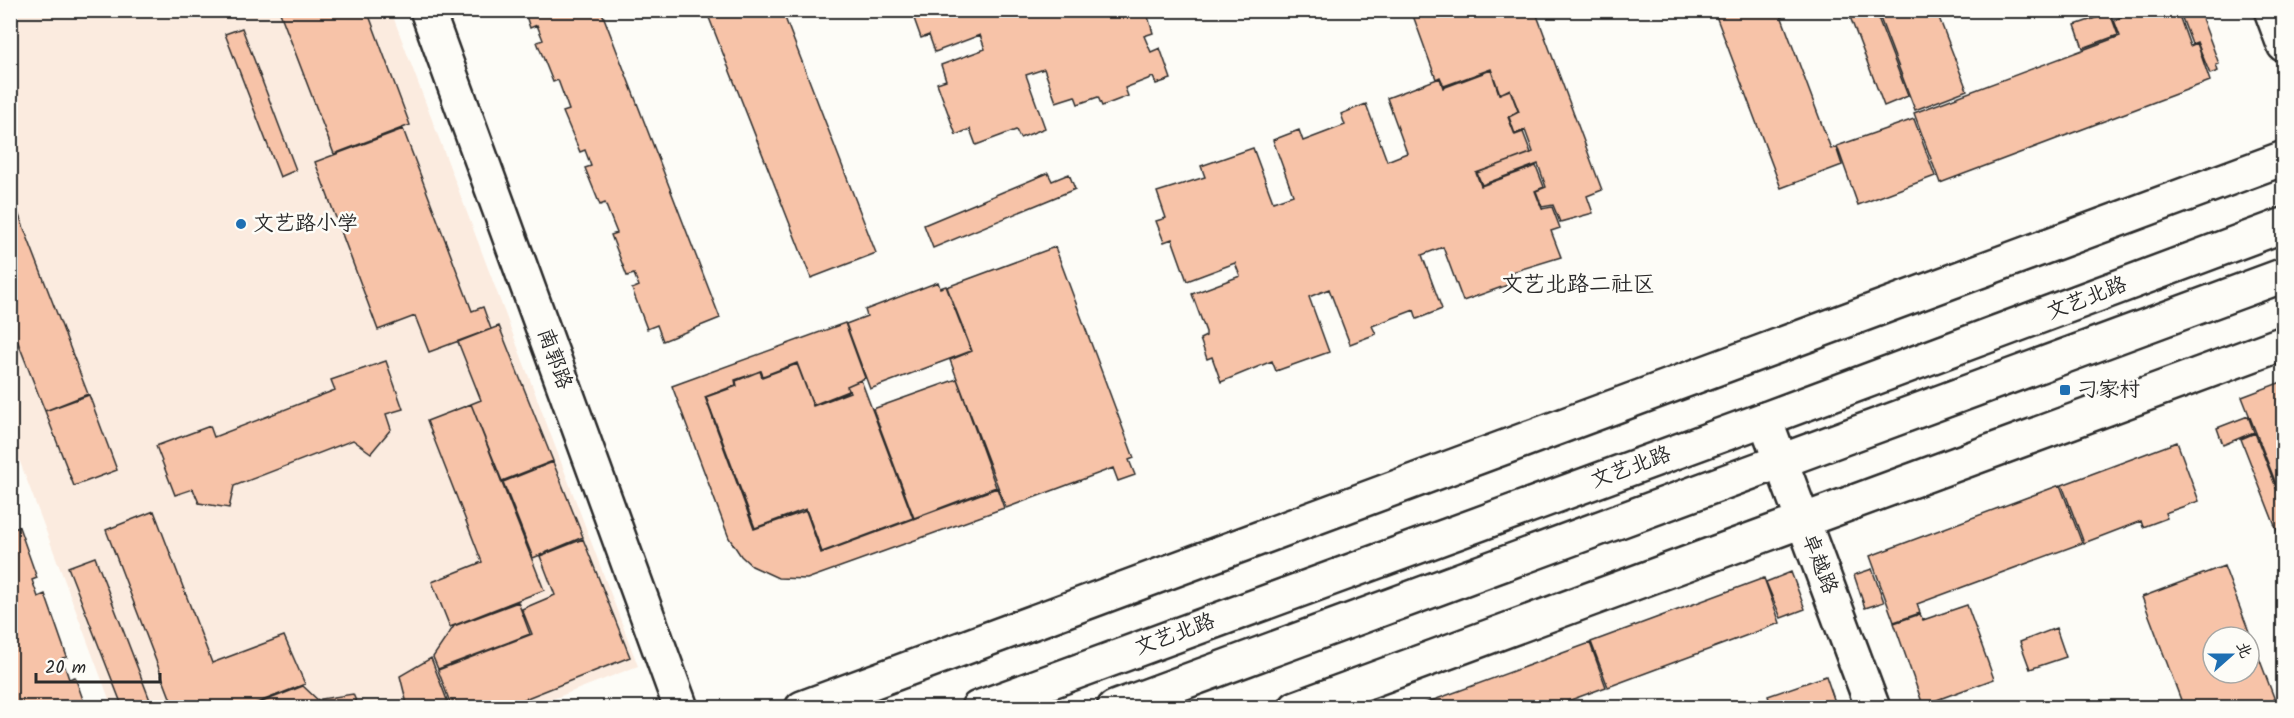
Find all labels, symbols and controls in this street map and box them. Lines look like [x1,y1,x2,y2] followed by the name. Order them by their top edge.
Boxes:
[253,208,358,241] place label: 文艺路小学
[234,217,248,231] marker: 文艺路小学
[1501,268,1655,303] district label: 文艺北路二社区
[2042,269,2132,329] street label: 文艺北路
[528,324,580,394] street label: 南郭路
[2077,374,2140,407] place label: 刁家村
[2058,383,2072,397] marker: 刁家村
[1586,438,1676,498] street label: 文艺北路
[1792,529,1846,599] street label: 卓越路
[1130,605,1220,665] street label: 文艺北路
[2201,625,2261,685] north arrow
[2229,638,2258,662] text: 北
[36,646,160,684] scale bar
[45,654,86,683] text: 20 m

